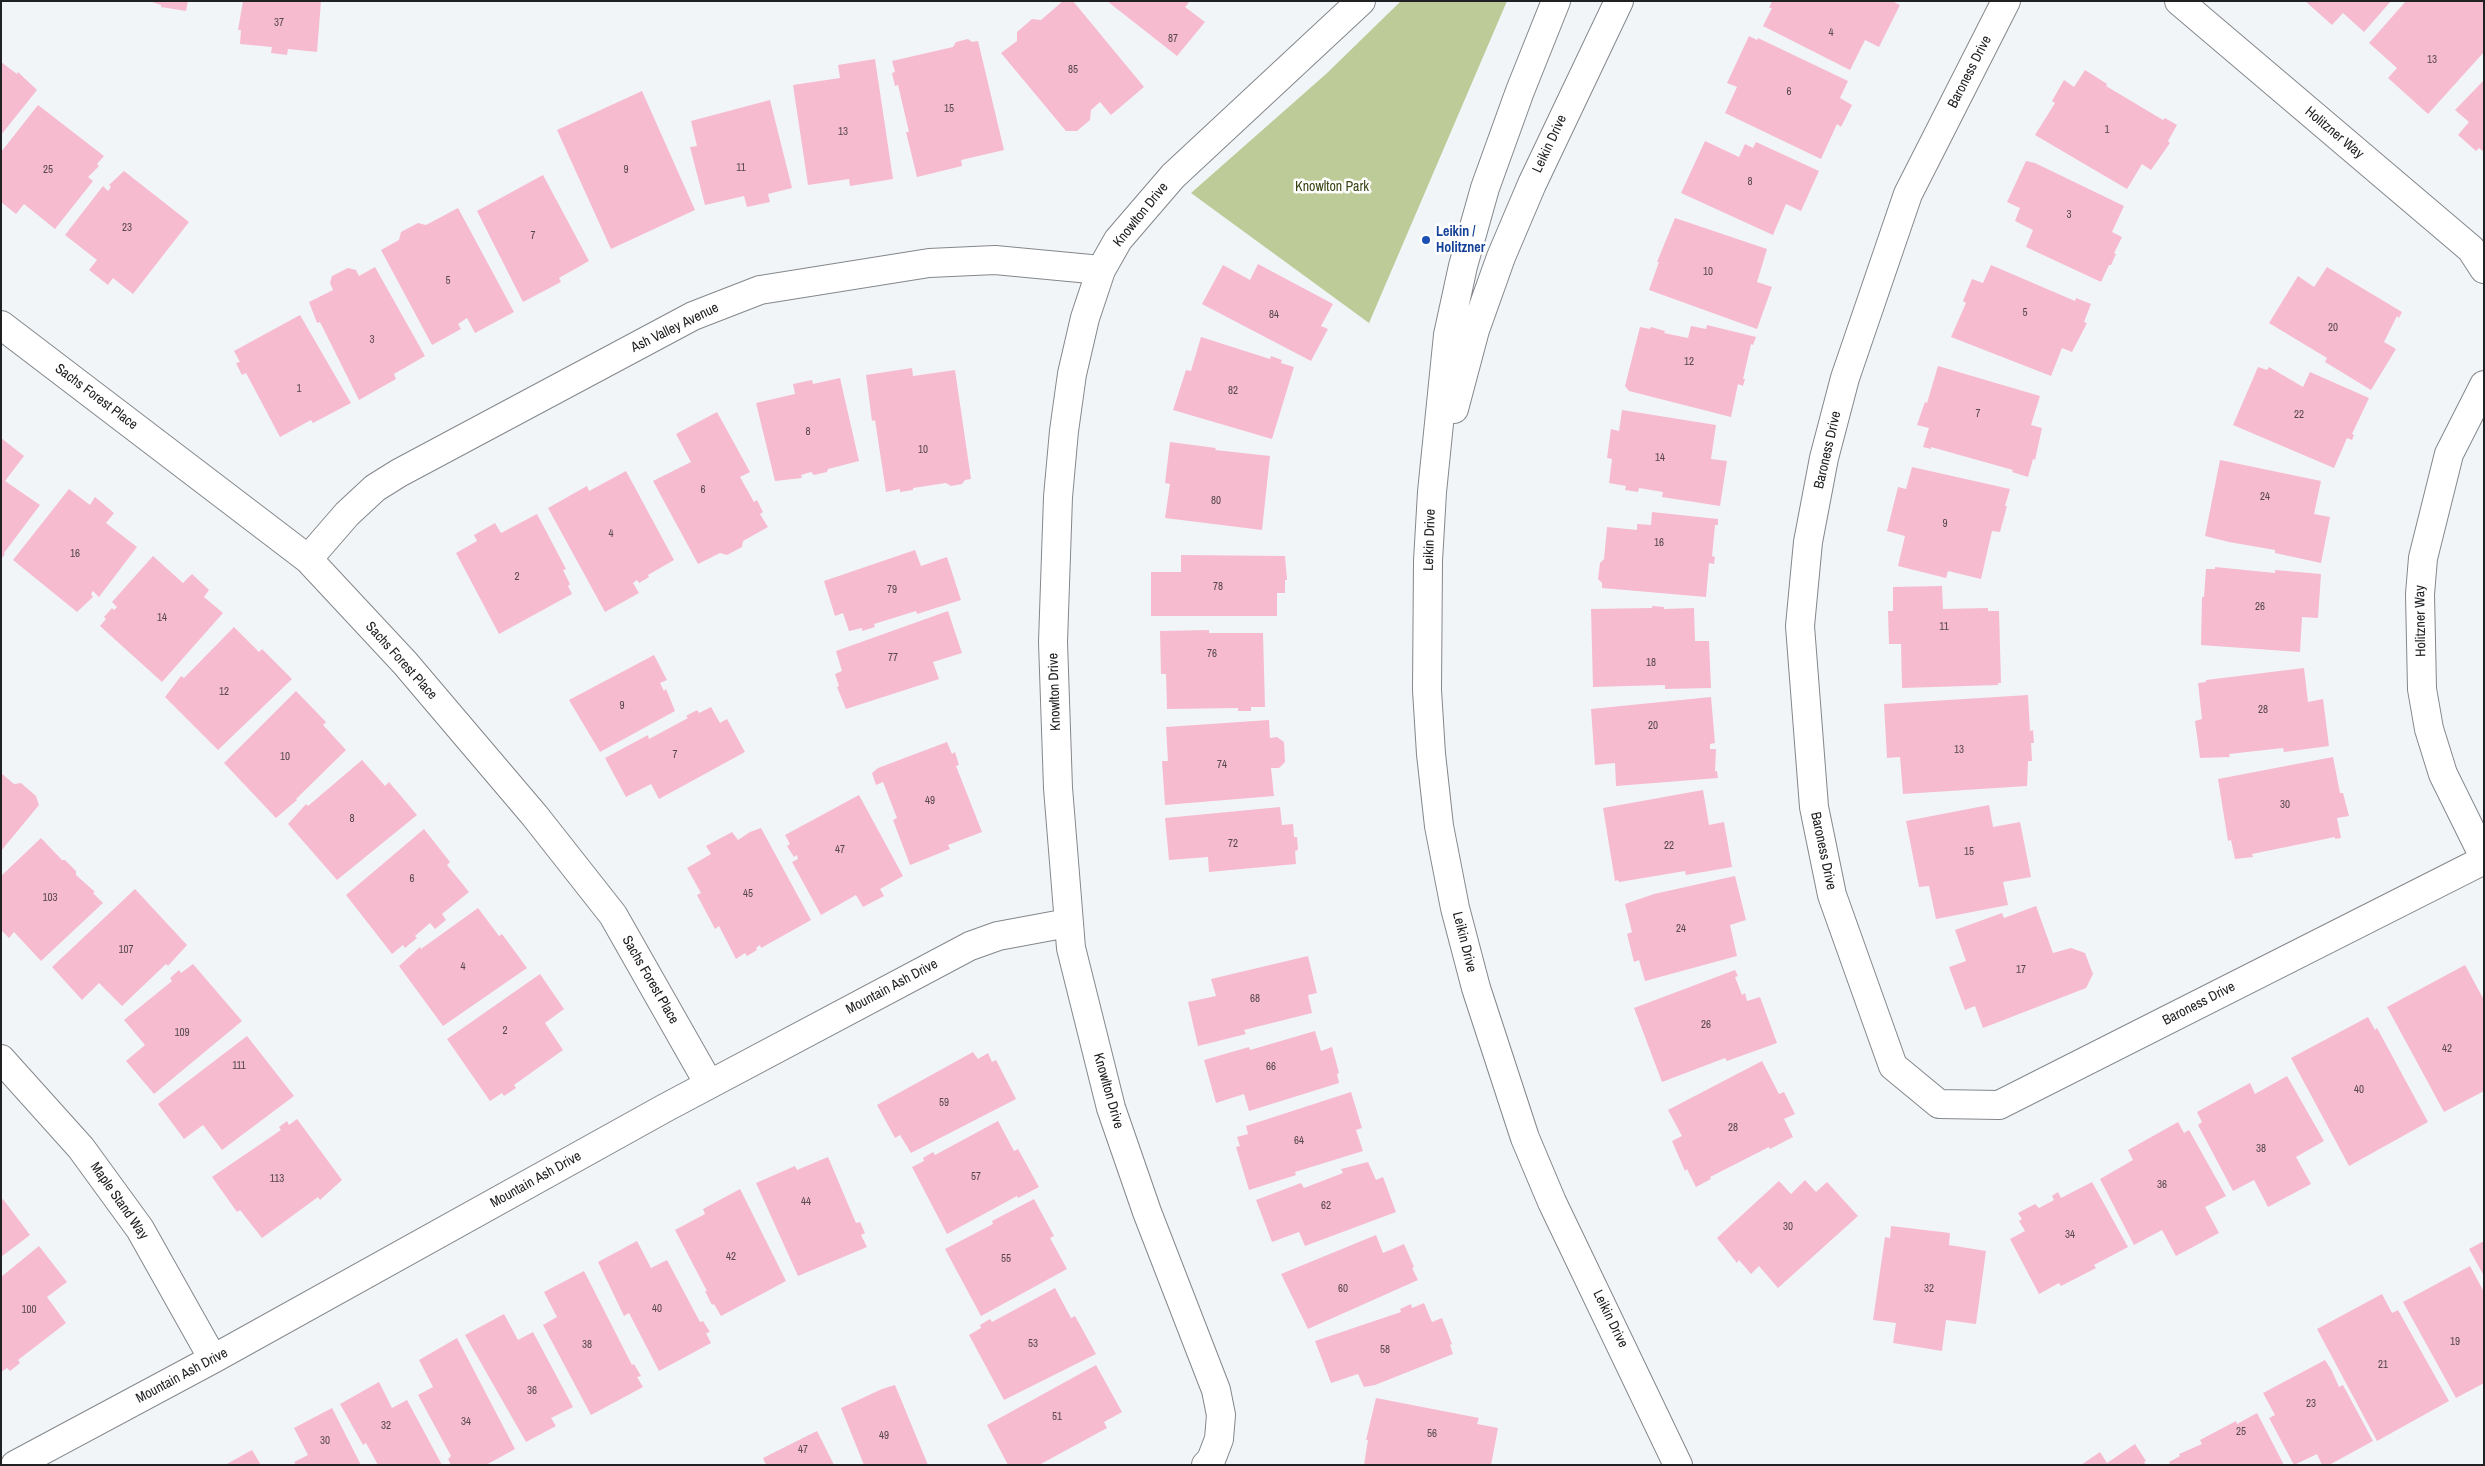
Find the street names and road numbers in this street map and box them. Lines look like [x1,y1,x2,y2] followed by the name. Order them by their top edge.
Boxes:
[1945,33,1995,111] street label: Baroness Drive
[2301,104,2367,162] street label: Holitzner Way
[1529,112,1571,176] street label: Leikin Drive
[1110,179,1172,251] street label: Knowlton Drive
[628,300,722,356] street label: Ash Valley Avenue
[51,361,141,433] street label: Sachs Forest Place
[1811,410,1845,490] street label: Baroness Drive
[1421,509,1439,571] street label: Leikin Drive
[2412,585,2430,657] street label: Holitzner Way
[362,619,440,703] street label: Sachs Forest Place
[1045,653,1065,731] street label: Knowlton Drive
[1807,811,1839,891] street label: Baroness Drive
[1448,910,1480,974] street label: Leikin Drive
[618,933,682,1027] street label: Sachs Forest Place
[843,956,941,1018] street label: Mountain Ash Drive
[2160,979,2238,1029] street label: Baroness Drive
[1089,1051,1127,1131] street label: Knowlton Drive
[488,1148,584,1212] street label: Mountain Ash Drive
[86,1159,152,1243] street label: Maple Stand Way
[1589,1288,1631,1350] street label: Leikin Drive
[133,1345,231,1407] street label: Mountain Ash Drive

